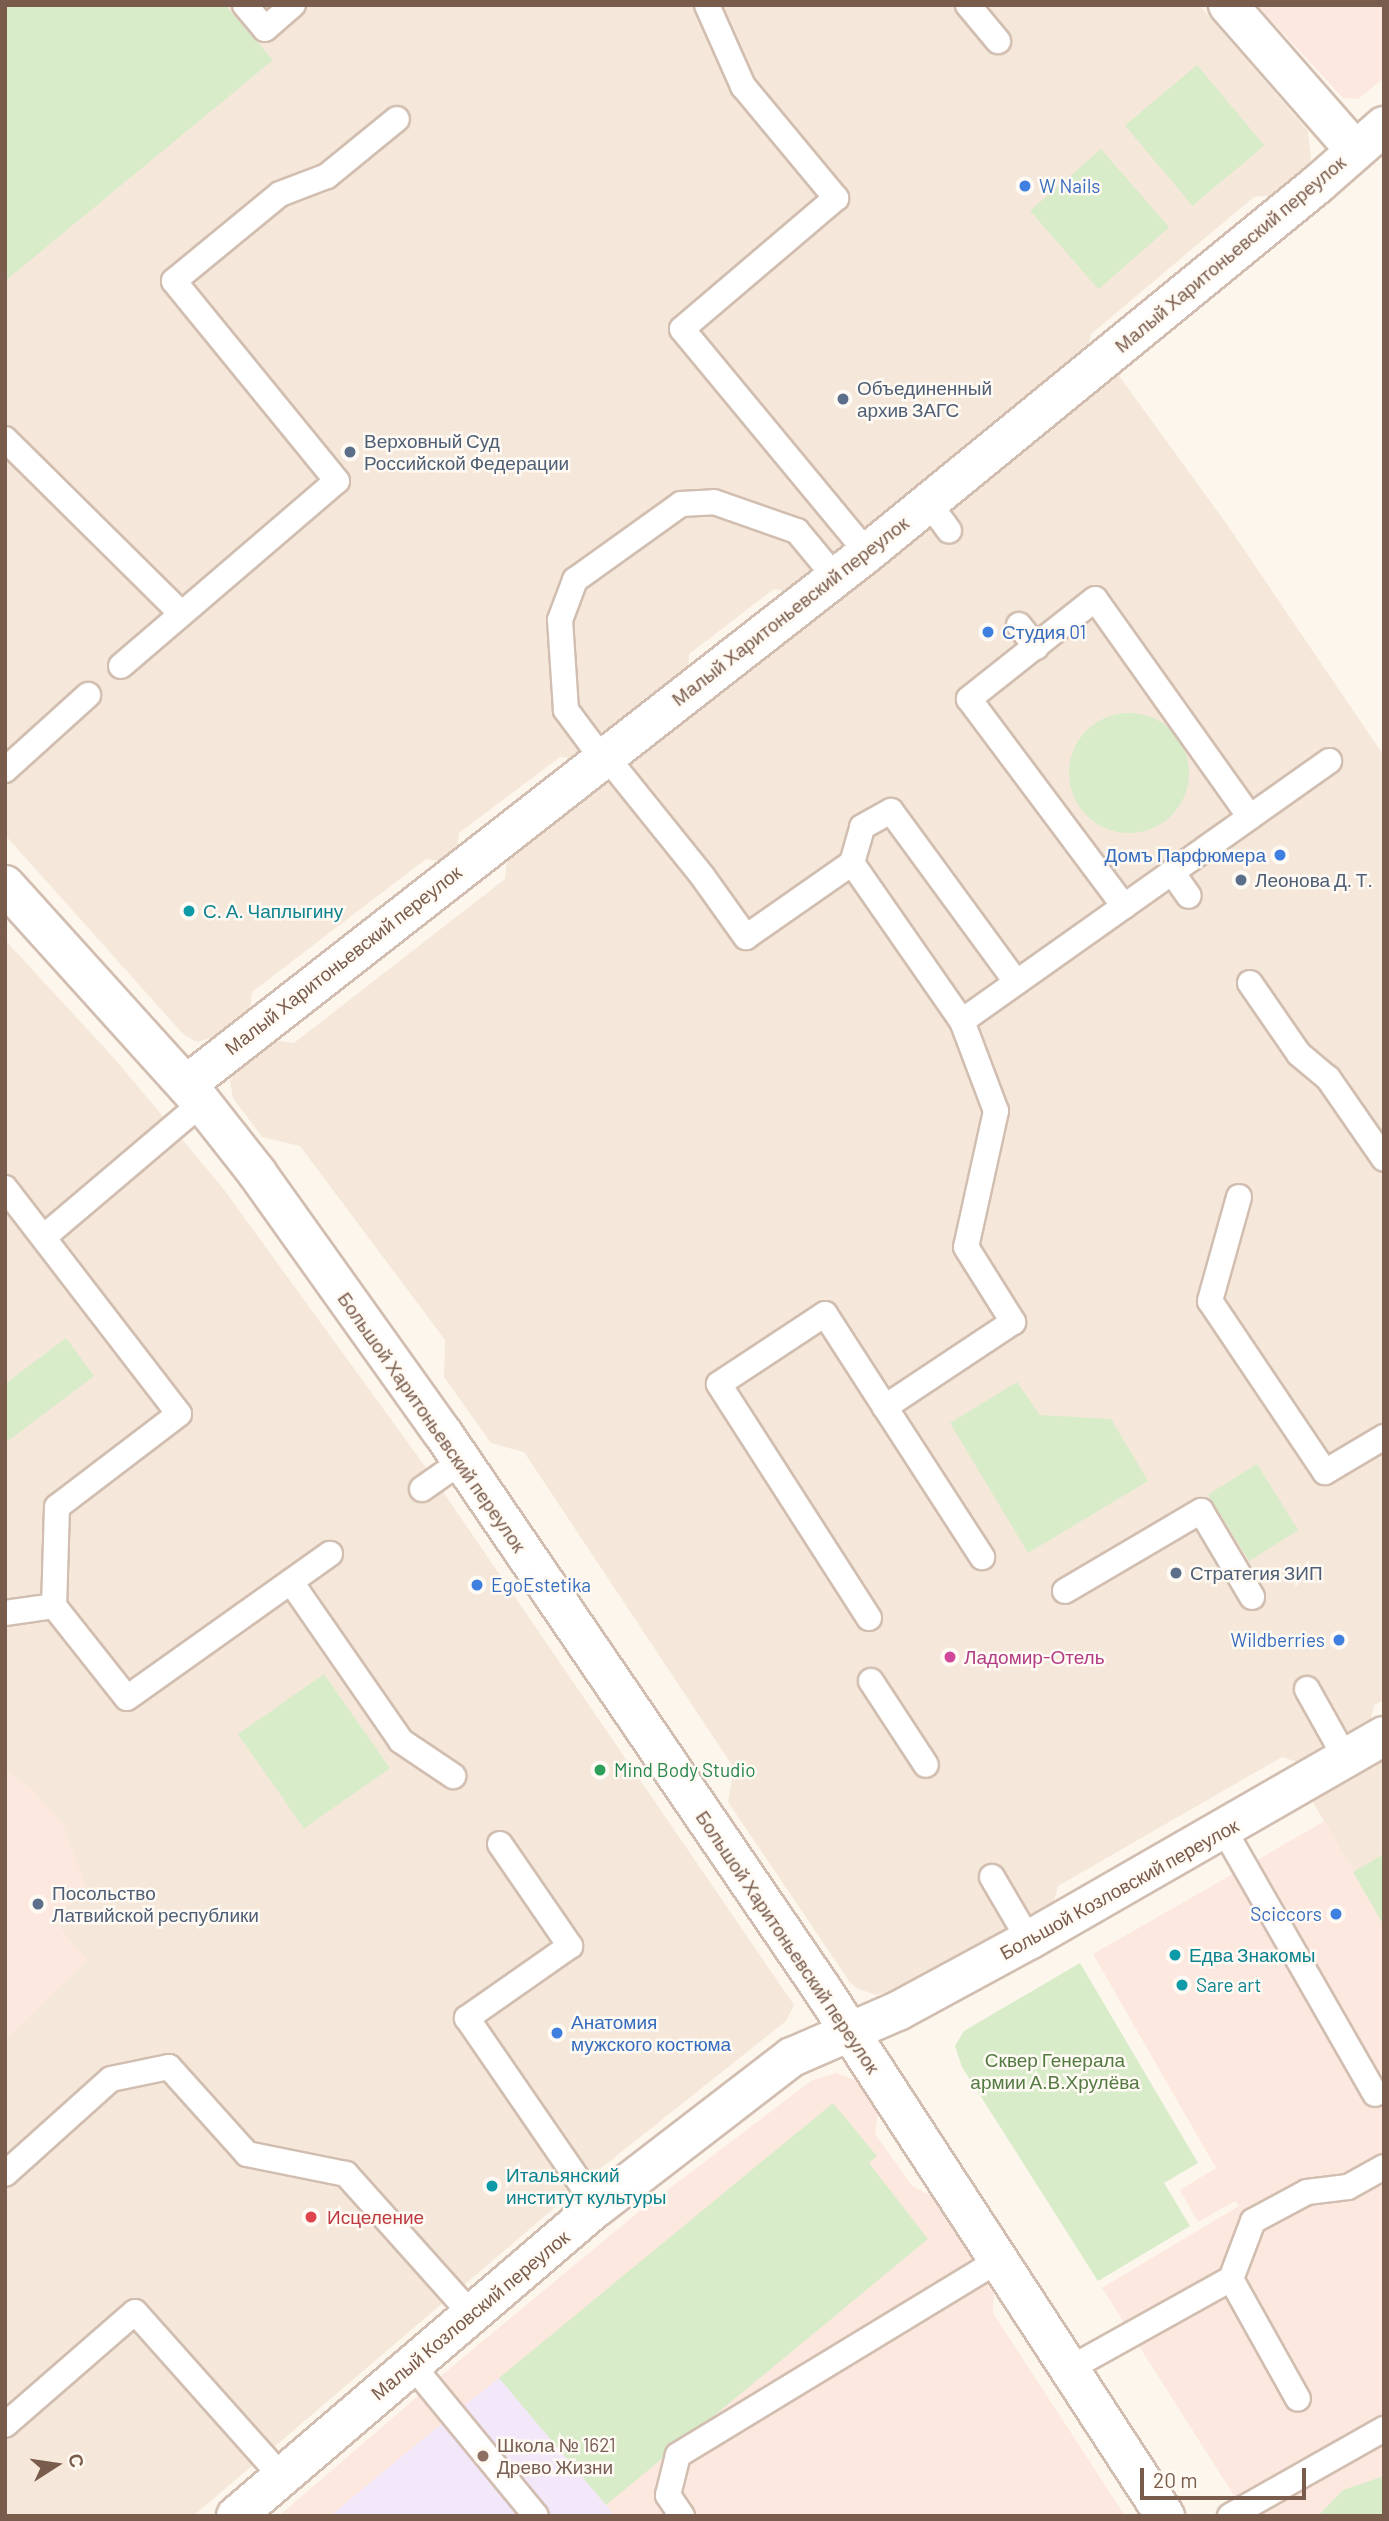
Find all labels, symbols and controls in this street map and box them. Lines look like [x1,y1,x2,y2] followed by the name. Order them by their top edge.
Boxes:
[1110,151,1350,357] street label: Малый Харитоньевский переулок
[1039,175,1100,197] place label: W Nails
[1017,178,1033,194] marker: W Nails
[857,377,992,421] place label: Объединенный архив ЗАГС
[835,391,851,407] marker: Объединенный архив ЗАГС
[364,430,569,474] place label: Верховный Суд Российской Федерации
[342,444,358,460] marker: Верховный Суд Российской Федерации
[667,512,913,710] street label: Малый Харитоньевский переулок
[1002,621,1086,643] place label: Студия 01
[980,624,996,640] marker: Студия 01
[1104,844,1266,866] place label: Домъ Парфюмера
[1272,847,1288,863] marker: Домъ Парфюмера
[220,861,466,1059] street label: Малый Харитоньевский переулок
[1255,869,1373,891] place label: Леонова Д. Т.
[1233,872,1249,888] marker: Леонова Д. Т.
[203,900,343,922] place label: С. А. Чаплыгину
[181,903,197,919] marker: С. А. Чаплыгину
[333,1288,531,1556] street label: Большой Харитоньевский переулок
[1190,1562,1323,1584] place label: Стратегия ЗИП
[1168,1565,1184,1581] marker: Стратегия ЗИП
[491,1574,591,1596] place label: EgoEstetika
[469,1577,485,1593] marker: EgoEstetika
[1231,1629,1325,1651] place label: Wildberries
[1331,1632,1347,1648] marker: Wildberries
[964,1646,1105,1668] place label: Ладомир-Отель
[942,1649,958,1665] marker: Ладомир-Отель
[614,1759,756,1781] place label: Mind Body Studio
[592,1762,608,1778] marker: Mind Body Studio
[691,1806,885,2078] street label: Большой Харитоньевский переулок
[996,1814,1242,1964] street label: Большой Козловский переулок
[52,1882,259,1926] place label: Посольство Латвийской республики
[30,1896,46,1912] marker: Посольство Латвийской республики
[1250,1903,1322,1925] place label: Sciccors
[1328,1906,1344,1922] marker: Sciccors
[1189,1944,1315,1966] place label: Едва Знакомы
[1167,1947,1183,1963] marker: Едва Знакомы
[1196,1974,1261,1996] place label: Sare art
[1174,1977,1190,1993] marker: Sare art
[571,2011,731,2055] place label: Анатомия мужского костюма
[549,2025,565,2041] marker: Анатомия мужского костюма
[970,2049,1140,2093] park label: Сквер Генерала армии А.В.Хрулёва
[506,2164,666,2208] place label: Итальянский институт культуры
[484,2178,500,2194] marker: Итальянский институт культуры
[327,2206,424,2228] place label: Исцеление
[301,2207,321,2227] marker: Исцеление
[366,2225,574,2405] street label: Малый Козловский переулок
[21,2430,91,2500] north arrow
[497,2434,616,2478] place label: Школа № 1621 Древо Жизни
[475,2448,491,2464] marker: Школа № 1621 Древо Жизни
[64,2451,90,2470] text: С
[1144,2454,1310,2498] scale bar
[1153,2467,1198,2492] text: 20 m

